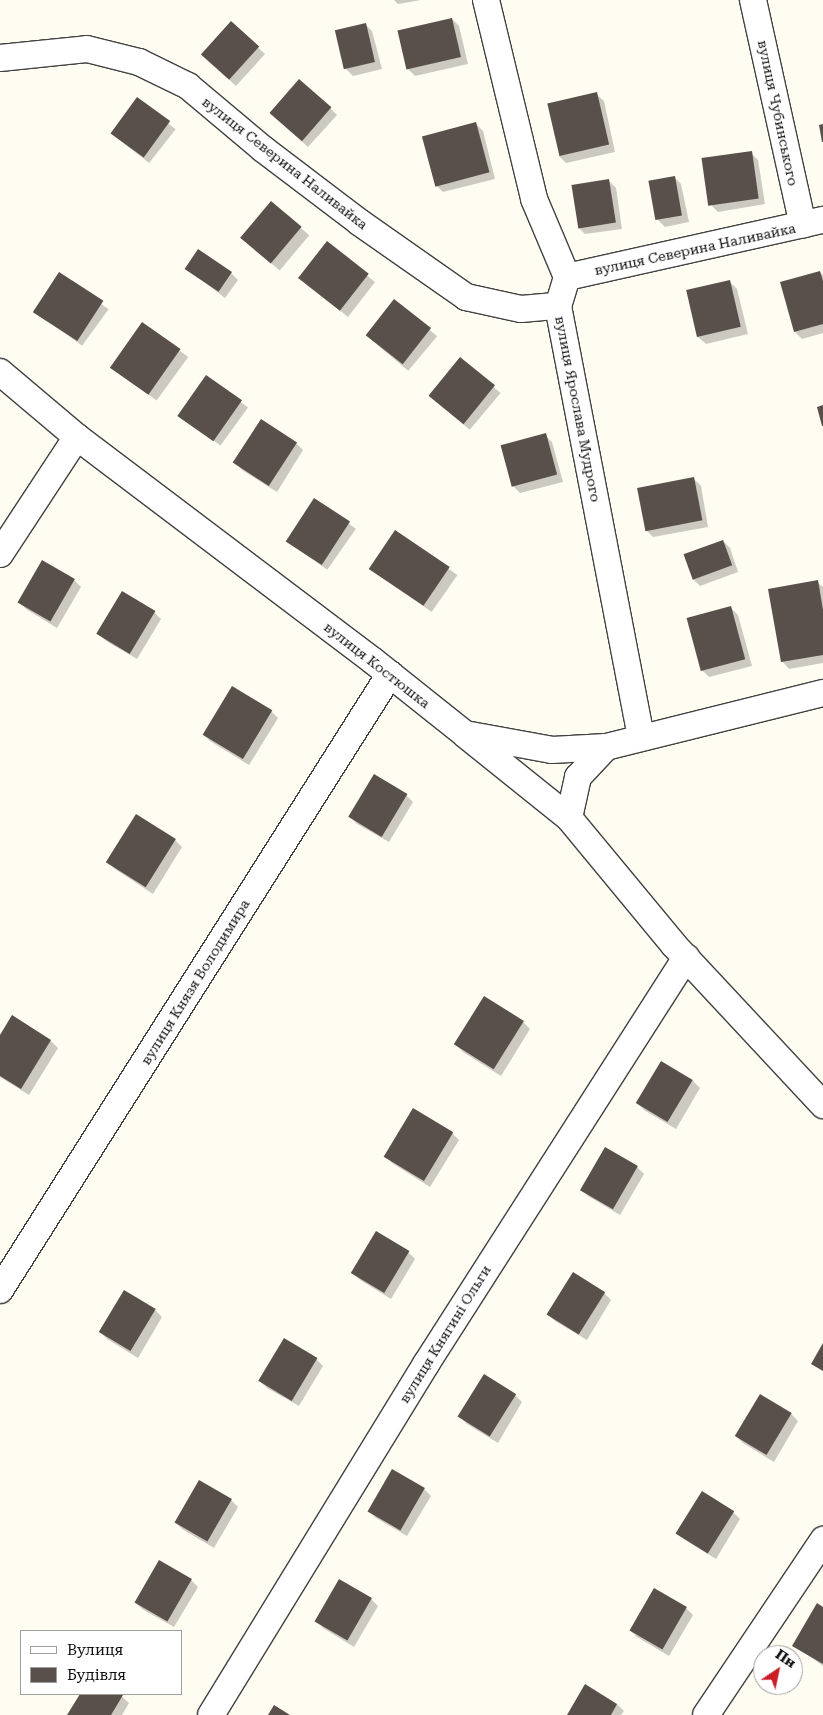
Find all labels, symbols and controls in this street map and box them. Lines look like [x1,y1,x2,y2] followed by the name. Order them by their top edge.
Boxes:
[754,39,802,187] street label: вулиця Чубинського
[199,93,371,233] street label: вулиця Северина Наливайка
[593,219,797,279] street label: вулиця Северина Наливайка
[552,315,604,503] street label: вулиця Ярослава Мудрого
[321,618,433,712] street label: вулиця Костюшка
[137,896,253,1068] street label: вулиця Князя Володимира
[396,1262,494,1406] street label: вулиця Княгині Ольги
[20,1630,182,1695] legend
[67,1641,123,1659] text: Вулиця
[753,1645,803,1695] north arrow
[773,1646,799,1671] text: Пн
[67,1666,126,1684] text: Будівля

